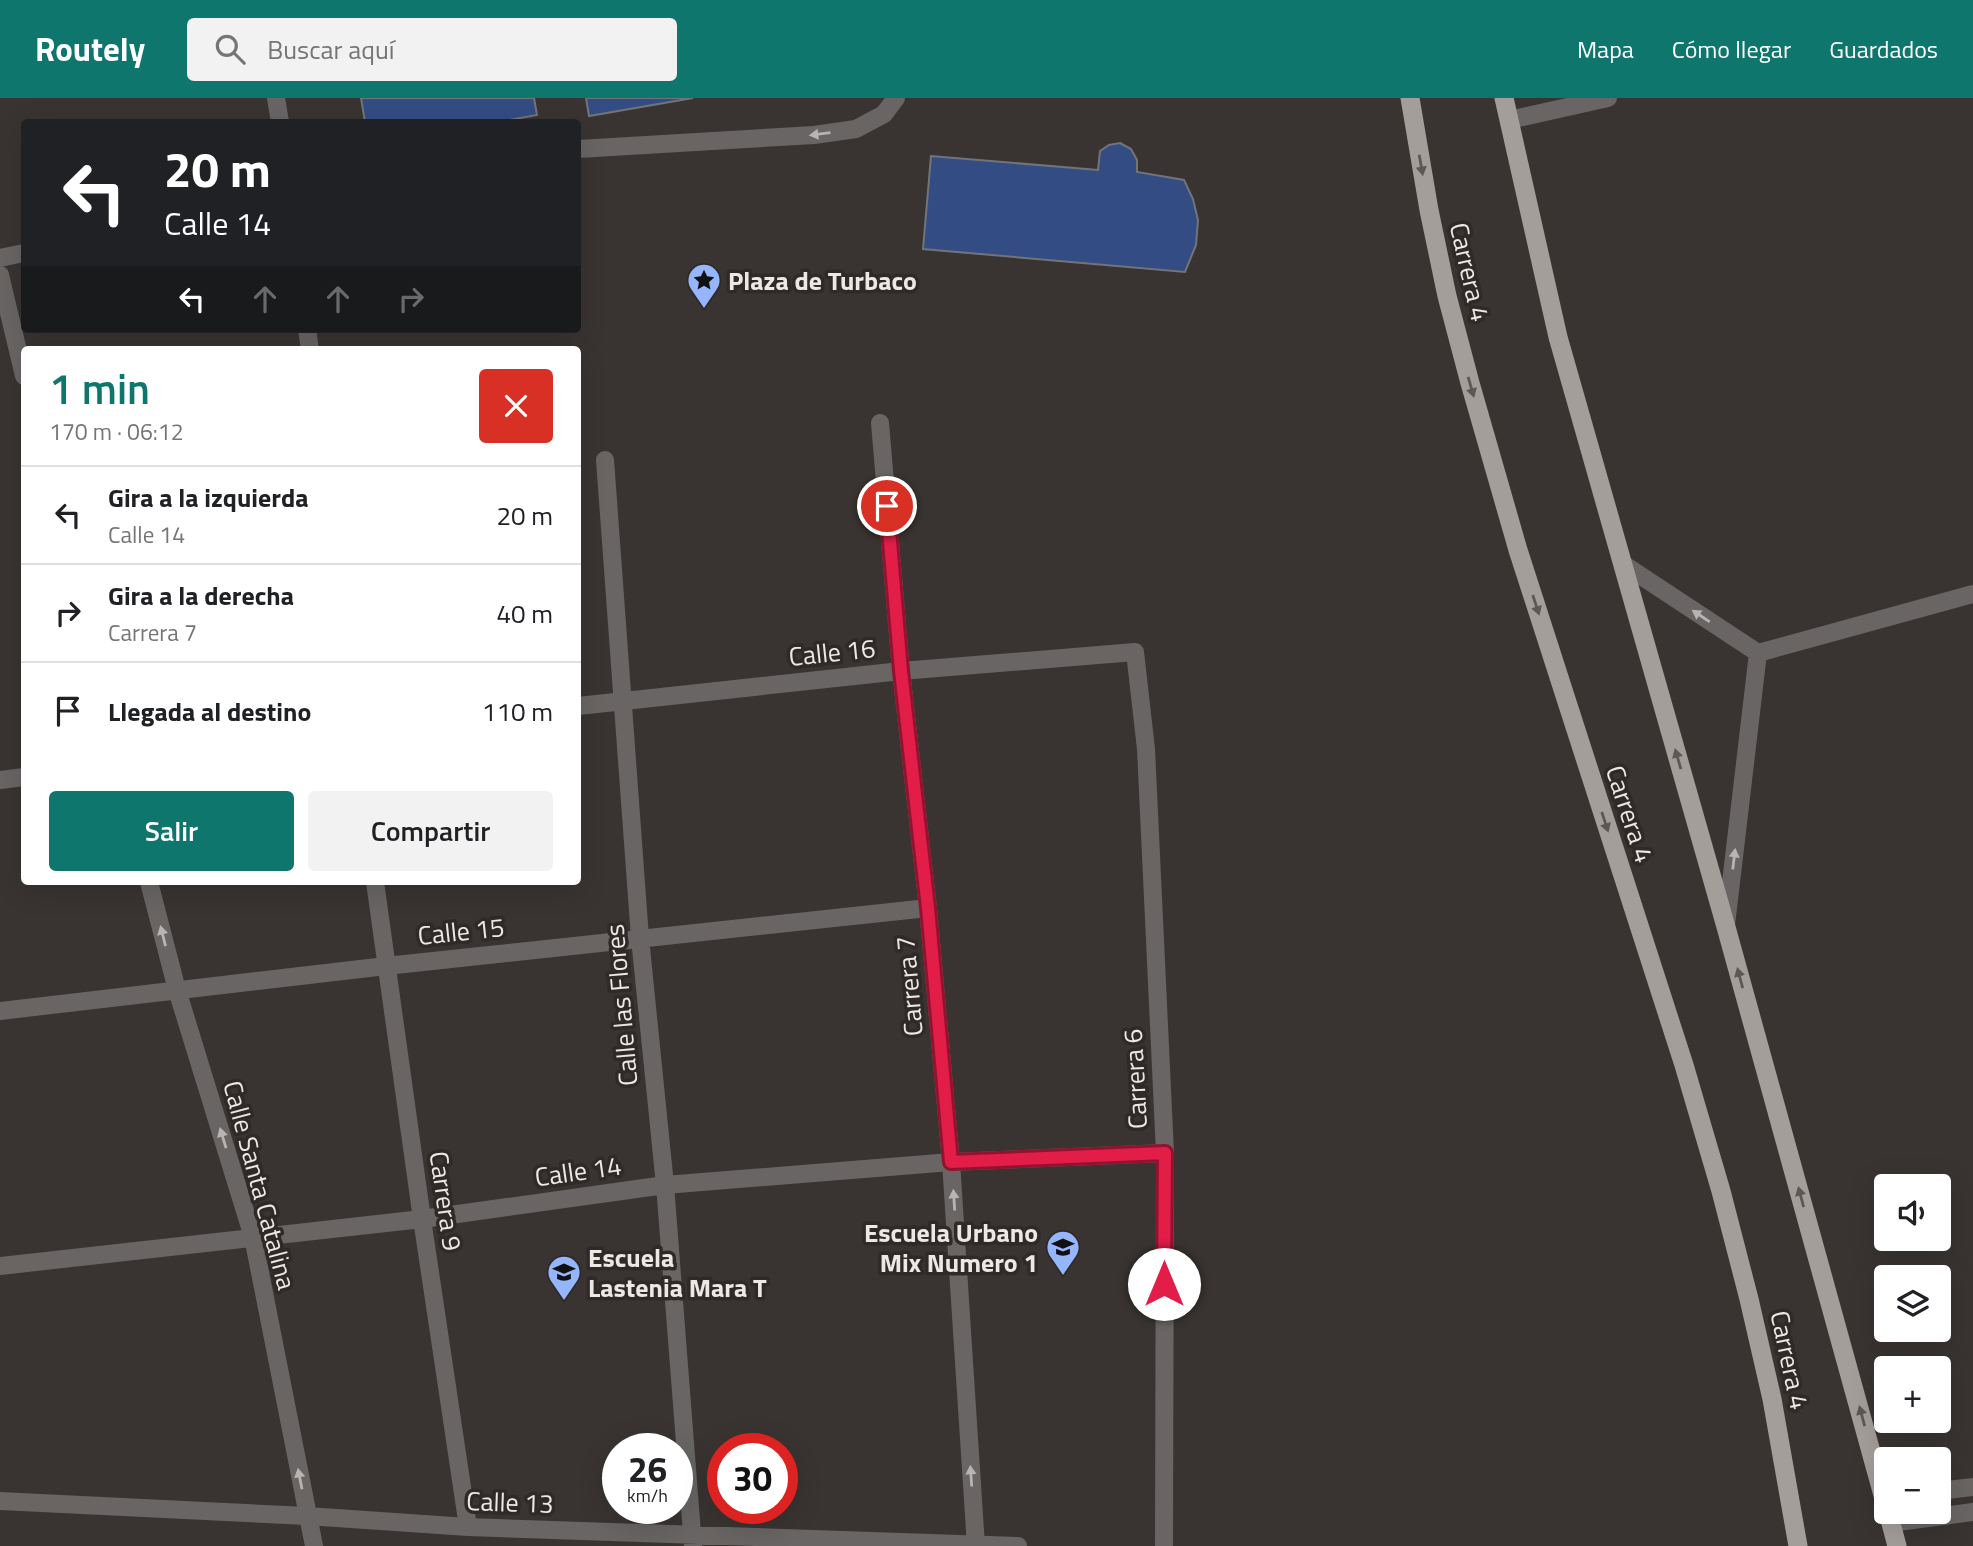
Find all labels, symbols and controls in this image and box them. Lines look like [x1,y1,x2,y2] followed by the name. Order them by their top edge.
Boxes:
[187,18,677,81] search box
[35,24,145,74] text: Routely
[211,30,249,68] icon: search
[267,30,394,69] text: Buscar aquí
[1577,31,1634,67] text: Mapa
[1672,31,1791,67] text: Cómo llegar
[1829,31,1938,67] text: Guardados
[809,129,831,140] one-way arrow
[164,131,271,206] text: 20 m
[49,147,140,238] icon: left
[1416,154,1427,176] one-way arrow
[164,199,271,247] text: Calle 14
[1440,219,1500,325] street label: Carrera 4
[685,261,723,310] place icon: Plaza de Turbaco
[728,261,917,300] place label: Plaza de Turbaco
[173,280,211,318] icon: left
[246,280,284,318] icon: ahead
[319,280,357,318] icon: ahead
[392,280,430,318] icon: right
[49,356,150,420] text: 1 min
[479,369,553,443] button: close
[1467,377,1477,398] one-way arrow
[49,414,184,449] text: 170 m · 06:12
[857,476,917,536] pin
[108,478,309,517] text: Gira a la izquierda
[868,487,906,525] icon: arrive
[49,496,87,534] icon: left
[496,496,553,535] text: 20 m
[108,517,185,552] text: Calle 14
[108,576,294,615] text: Gira a la derecha
[49,594,87,632] icon: right
[496,594,553,633] text: 40 m
[1531,595,1542,616] one-way arrow
[1691,609,1711,622] one-way arrow
[108,615,197,650] text: Carrera 7
[787,628,877,676] street label: Calle 16
[49,692,87,730] icon: arrive
[108,692,311,731] text: Llegada al destino
[482,692,553,731] text: 110 m
[1673,748,1683,769] one-way arrow
[1596,760,1664,868] street label: Carrera 4
[49,791,294,871] button: Salir
[308,791,553,871] button: Compartir
[1600,811,1611,832] one-way arrow
[1729,848,1740,870] one-way arrow
[416,907,506,955] street label: Calle 15
[595,922,647,1088] street label: Calle las Flores
[157,925,168,947] one-way arrow
[885,934,933,1038] street label: Carrera 7
[1735,967,1745,988] one-way arrow
[1113,1028,1157,1130] street label: Carrera 6
[213,1076,307,1294] street label: Calle Santa Catalina
[217,1128,227,1149] one-way arrow
[532,1146,624,1196] street label: Calle 14
[420,1149,472,1253] street label: Carrera 9
[1874,1174,1951,1524] map controls
[1874,1174,1951,1251] button: sound
[1795,1186,1806,1208] one-way arrow
[948,1189,959,1211] one-way arrow
[864,1213,1038,1282] place label: Escuela Urbano Mix Numero 1
[1044,1228,1082,1277] school or university icon: Escuela Urbano Mix Numero 1
[588,1238,767,1307] place label: Escuela Lastenia Mara T
[1127,1247,1201,1321] position arrow
[545,1253,583,1302] school or university icon: Escuela Lastenia Mara T
[1874,1265,1951,1342] button: layers
[1760,1307,1820,1413] street label: Carrera 4
[1874,1356,1951,1433] button: +
[1856,1405,1867,1427] one-way arrow
[707,1433,798,1524] speed limit sign: 30
[628,1442,667,1496] text: 26
[1874,1447,1951,1524] button: −
[966,1465,977,1487] one-way arrow
[295,1468,306,1490] one-way arrow
[466,1481,554,1523] street label: Calle 13
[627,1482,668,1509] text: km/h

